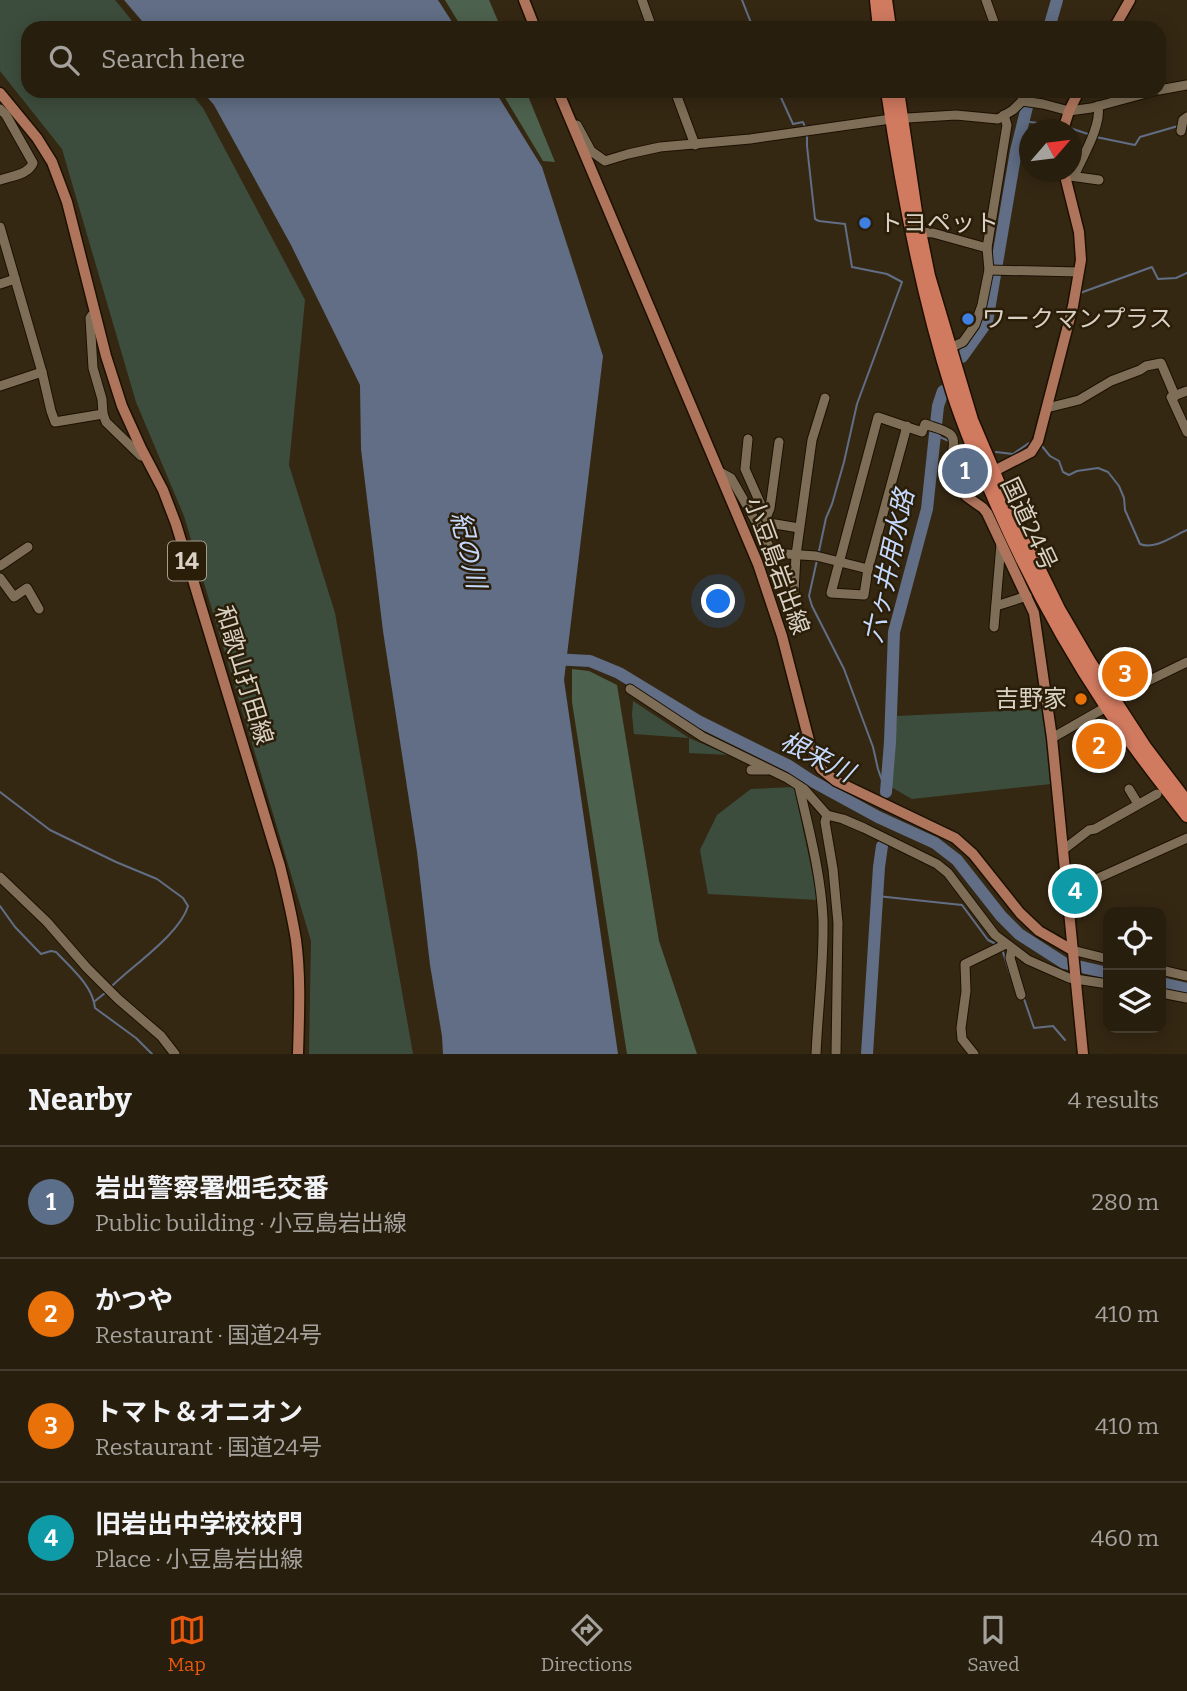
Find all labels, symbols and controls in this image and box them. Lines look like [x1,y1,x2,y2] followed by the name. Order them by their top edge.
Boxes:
[21,21,1166,98] search box
[45,41,83,79] icon: search
[101,44,245,75] text: Search here
[1019,119,1082,182] north arrow
[879,209,999,237] place label: トヨペット
[857,215,873,231] marker: トヨペット
[982,305,1173,333] place label: ワークマンプラス
[960,311,976,327] marker: ワークマンプラス
[942,445,988,497] pin: 1
[995,473,1063,575] street label: 国道24号
[858,485,921,646] water label: 六ヶ井用水路
[739,494,815,638] street label: 小豆島岩出線
[444,509,493,594] water label: 紀の川
[168,541,206,580] road number: 14
[701,584,735,618] your location
[210,602,278,748] street label: 和歌山打田線
[1102,648,1148,700] pin: 3
[995,685,1067,713] place label: 吉野家
[1073,691,1089,707] marker: 吉野家
[1076,720,1122,772] pin: 2
[775,725,861,790] water label: 根来川
[1052,865,1098,917] pin: 4
[1103,907,1166,1033] map controls
[1103,907,1166,970] button: locate
[1103,970,1166,1033] button: layers
[28,1082,132,1118] text: Nearby
[1068,1086,1159,1114] text: 4 results
[95,1173,329,1204] text: 岩出警察署畑毛交番
[46,1188,56,1216] text: 1
[1091,1188,1159,1216] text: 280 m
[95,1209,407,1237] text: Public building · 小豆島岩出線
[95,1285,173,1316] text: かつや
[45,1300,57,1328] text: 2
[1095,1300,1159,1328] text: 410 m
[95,1321,322,1349] text: Restaurant · 国道24号
[95,1397,303,1428] text: トマト＆オニオン
[44,1412,58,1440] text: 3
[1095,1412,1159,1440] text: 410 m
[95,1433,322,1461] text: Restaurant · 国道24号
[95,1509,303,1540] text: 旧岩出中学校校門
[44,1524,58,1552] text: 4
[1091,1524,1159,1552] text: 460 m
[95,1545,303,1573] text: Place · 小豆島岩出線
[168,1611,206,1676] tab: Map
[541,1611,632,1676] tab: Directions
[967,1611,1019,1676] tab: Saved

